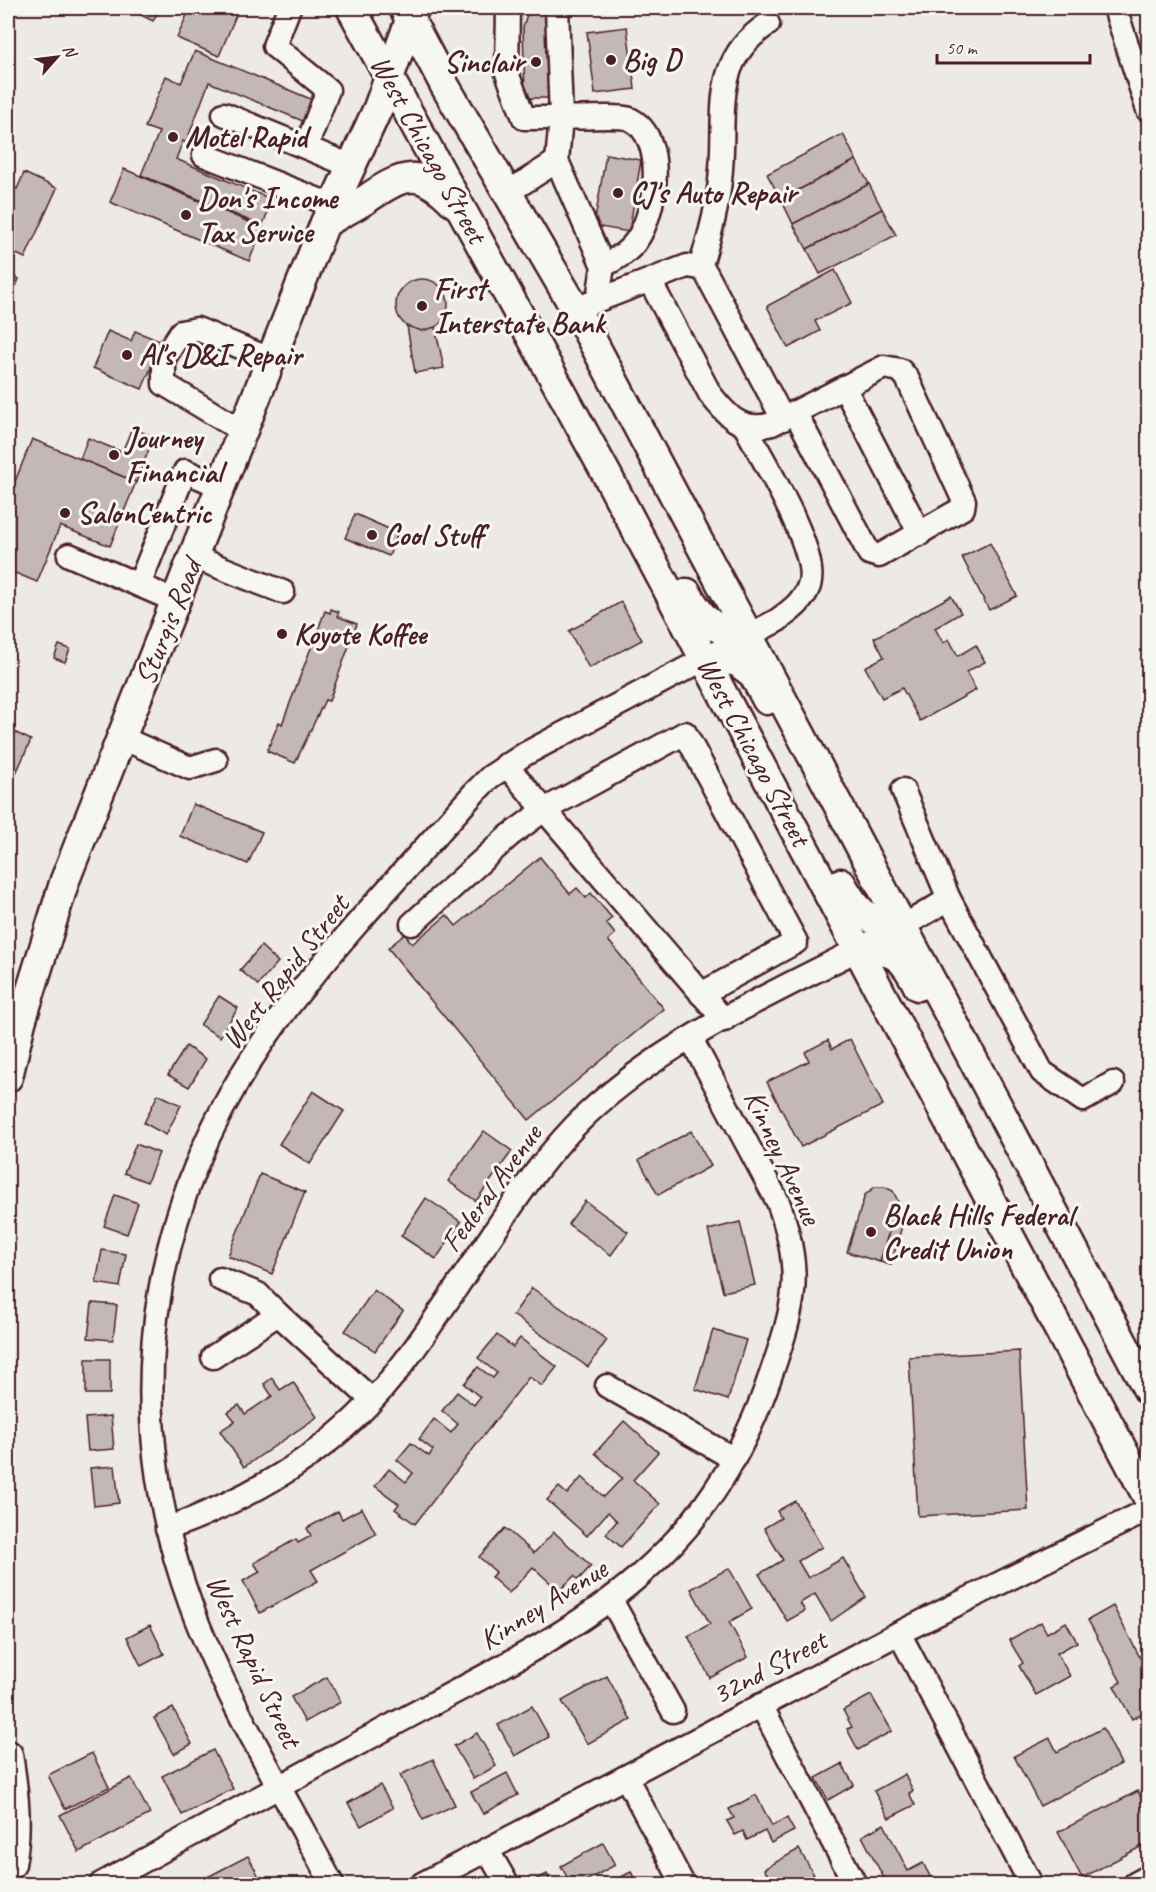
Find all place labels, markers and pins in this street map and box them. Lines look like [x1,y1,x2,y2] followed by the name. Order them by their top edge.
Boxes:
[623,41,683,79] place label: Big D
[444,43,527,81] place label: Sinclair
[604,53,618,67] marker: Big D
[529,55,543,69] marker: Sinclair
[185,118,312,156] place label: Motel Rapid
[166,130,180,144] marker: Motel Rapid
[630,174,800,212] place label: CJ's Auto Repair
[198,179,339,251] place label: Don's Income Tax Service
[611,186,625,200] marker: CJ's Auto Repair
[179,208,193,222] marker: Don's Income Tax Service
[434,270,607,342] place label: First Interstate Bank
[415,299,429,313] marker: First Interstate Bank
[139,336,305,374] place label: Al's D&I Repair
[120,348,134,362] marker: Al's D&I Repair
[124,419,228,491] place label: Journey Financial
[107,448,121,462] marker: Journey Financial
[77,494,213,532] place label: SalonCentric
[58,506,72,520] marker: SalonCentric
[384,516,491,554] place label: Cool Stuff
[365,528,379,542] marker: Cool Stuff
[294,615,428,653] place label: Koyote Koffee
[275,627,289,641] marker: Koyote Koffee
[883,1196,1079,1268] place label: Black Hills Federal Credit Union
[864,1225,878,1239] marker: Black Hills Federal Credit Union

